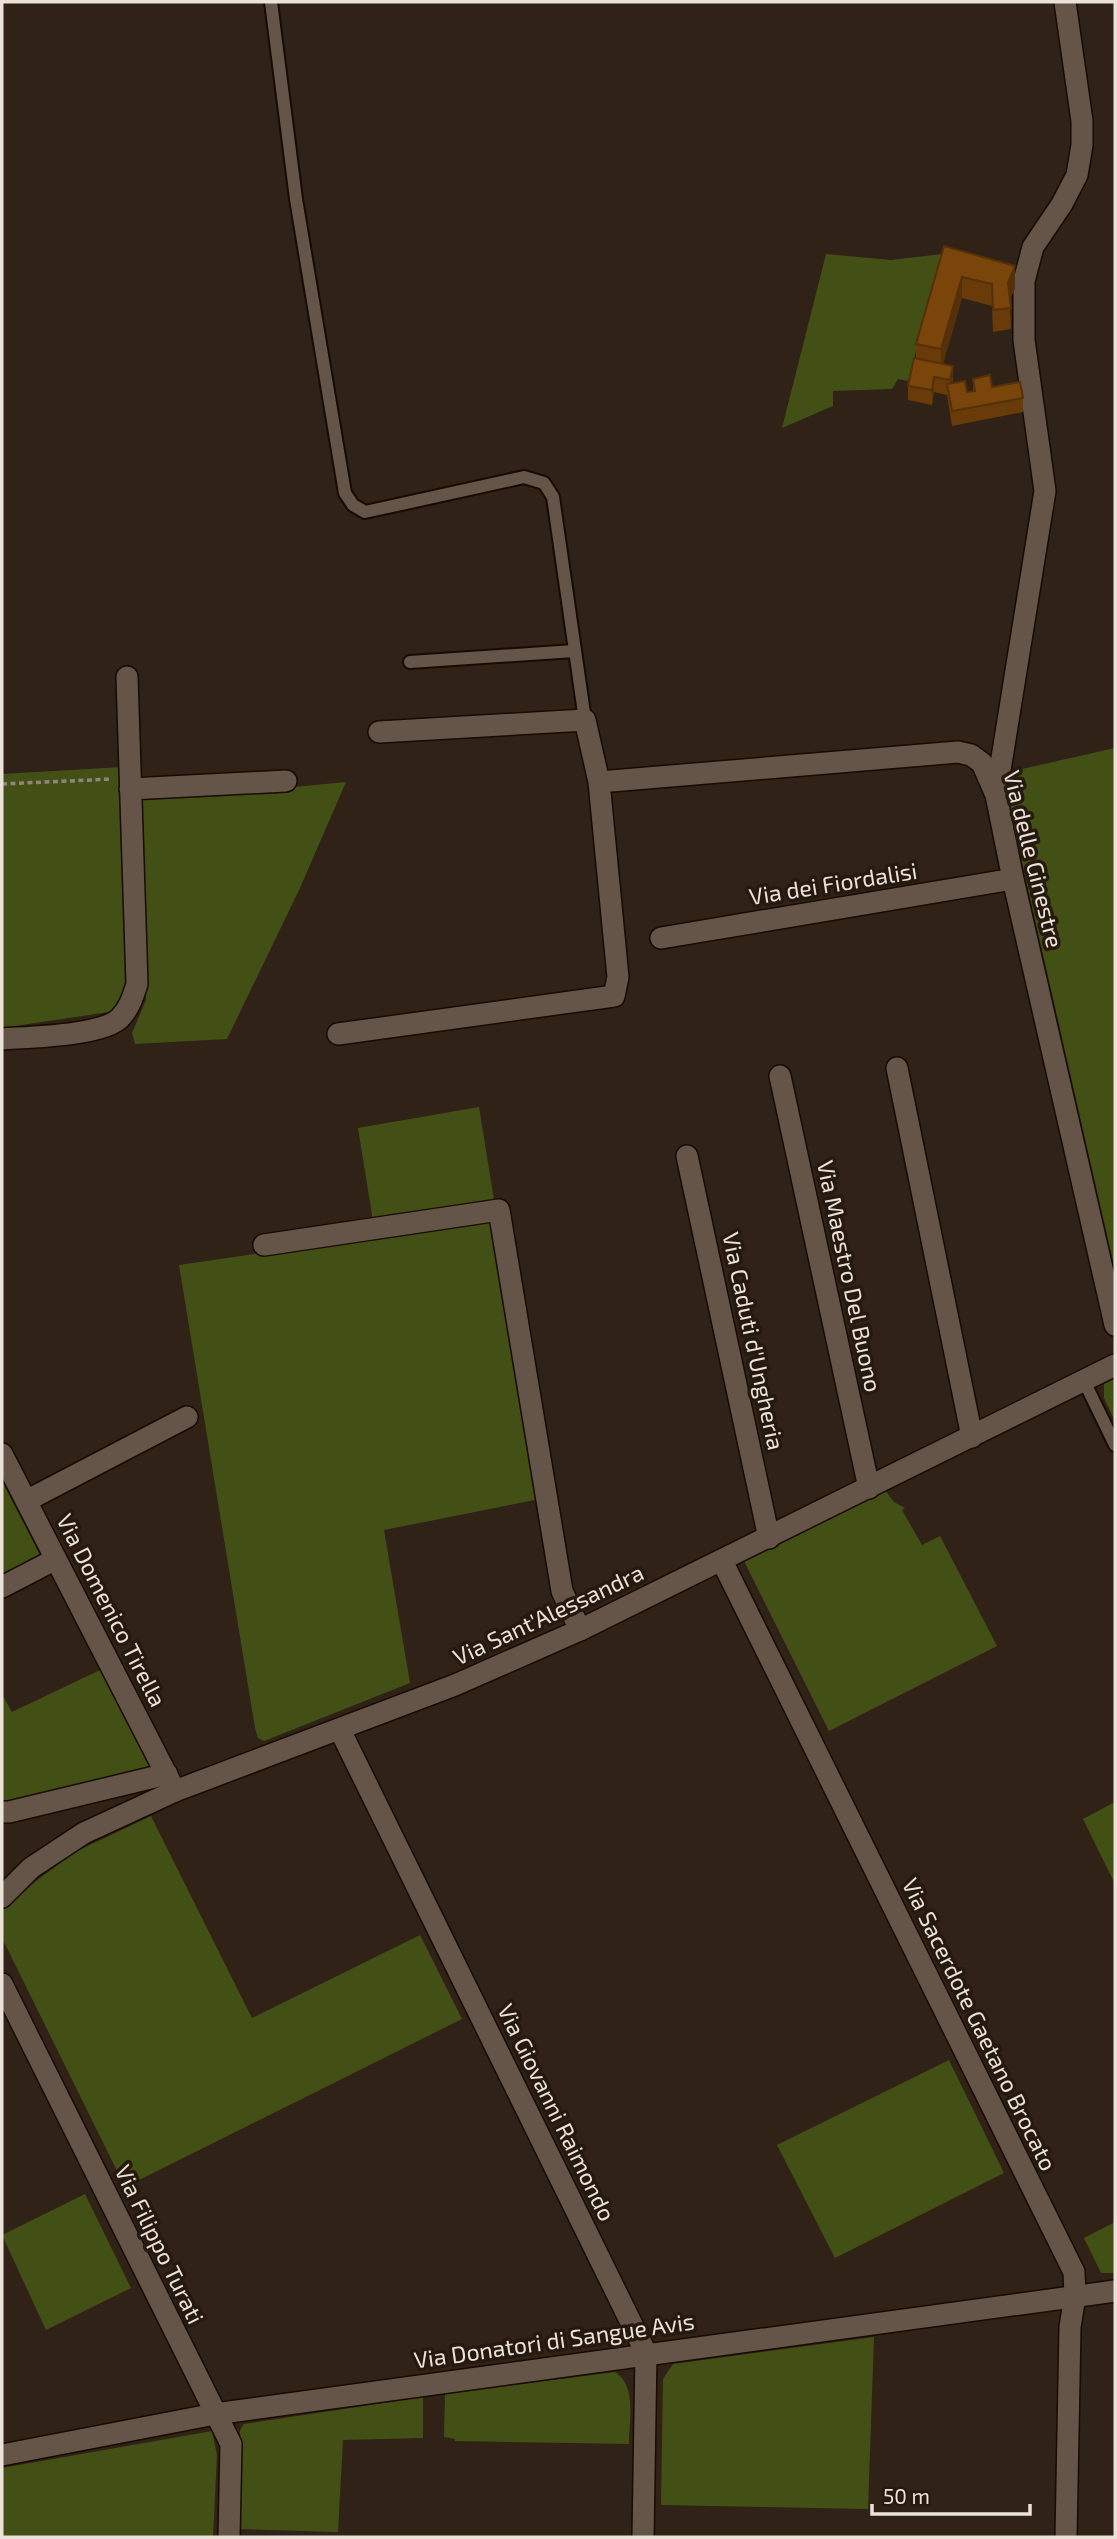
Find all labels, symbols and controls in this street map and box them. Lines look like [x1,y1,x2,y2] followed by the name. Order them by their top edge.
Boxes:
[998,767,1070,951] street label: Via delle Ginestre
[747,856,919,910] street label: Via dei Fiordalisi
[812,1158,888,1394] street label: Via Maestro Del Buono
[717,1230,791,1452] street label: Via Caduti d'Ungheria
[51,1509,173,1711] street label: Via Domenico Tirella
[448,1558,648,1670] street label: Via Sant'Alessandra
[897,1873,1063,2175] street label: Via Sacerdote Gaetano Brocato
[492,1999,622,2225] street label: Via Giovanni Raimondo
[109,2160,211,2328] street label: Via Filippo Turati
[412,2306,696,2374] street label: Via Donatori di Sangue Avis
[872,2472,1030,2516] scale bar
[883,2483,930,2508] text: 50 m

